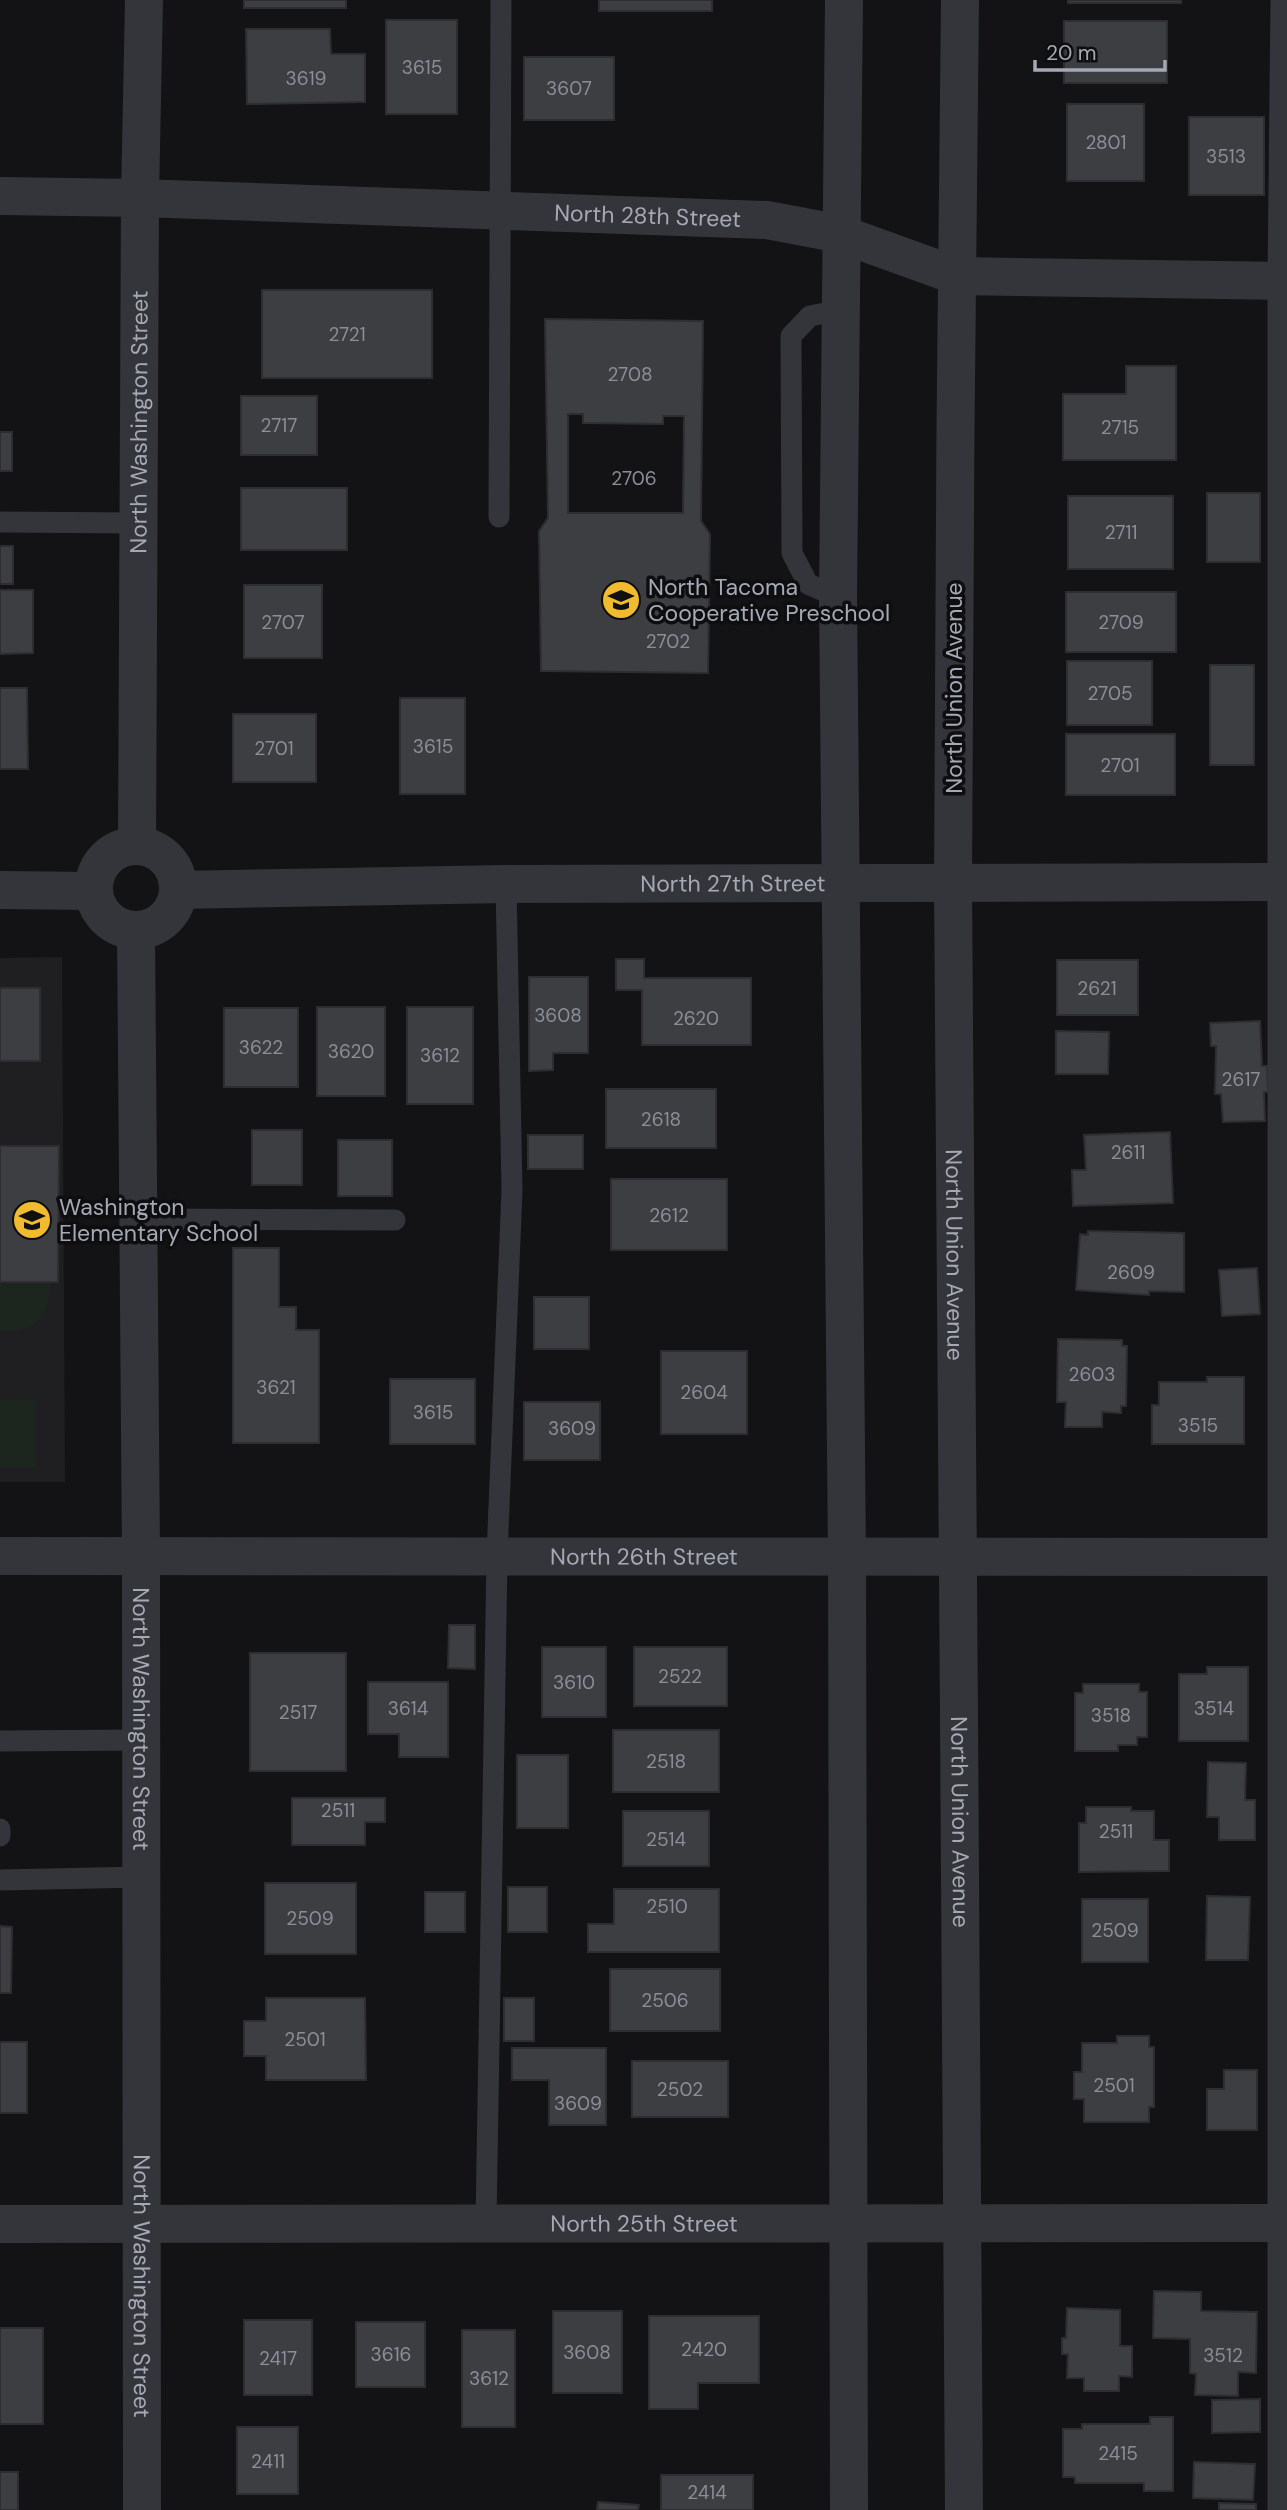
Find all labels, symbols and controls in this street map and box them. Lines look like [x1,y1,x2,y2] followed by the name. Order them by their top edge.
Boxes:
[1035,28,1164,72] scale bar
[1046,39,1097,67] text: 20 m
[402,55,442,80] house number: 3615
[285,66,327,91] house number: 3619
[546,76,592,101] house number: 3607
[1085,130,1127,155] house number: 2801
[1206,144,1246,169] house number: 3513
[554,198,742,234] street label: North 28th Street
[123,290,155,554] street label: North Washington Street
[328,322,366,347] house number: 2721
[607,362,653,387] house number: 2708
[261,413,297,438] house number: 2717
[1101,415,1139,440] house number: 2715
[611,466,657,491] house number: 2706
[1105,520,1137,545] house number: 2711
[648,572,890,628] place label: North Tacoma Cooperative Preschool
[600,579,642,621] school or university icon: North Tacoma Cooperative Preschool
[939,582,969,794] street label: North Union Avenue
[261,610,305,635] house number: 2707
[1098,610,1144,635] house number: 2709
[646,629,690,654] house number: 2702
[1087,681,1133,706] house number: 2705
[413,734,453,759] house number: 3615
[254,736,294,761] house number: 2701
[1100,753,1140,778] house number: 2701
[640,868,826,899] street label: North 27th Street
[1077,976,1117,1001] house number: 2621
[534,1003,582,1028] house number: 3608
[673,1006,719,1031] house number: 2620
[239,1035,283,1060] house number: 3622
[328,1039,374,1064] house number: 3620
[420,1043,460,1068] house number: 3612
[1222,1067,1260,1092] house number: 2617
[641,1107,681,1132] house number: 2618
[1111,1140,1145,1165] house number: 2611
[939,1149,970,1361] street label: North Union Avenue
[59,1192,258,1248] place label: Washington Elementary School
[11,1199,53,1241] school or university icon: Washington Elementary School
[649,1203,689,1228] house number: 2612
[1107,1260,1155,1285] house number: 2609
[1068,1362,1116,1387] house number: 2603
[256,1375,296,1400] house number: 3621
[680,1380,728,1405] house number: 2604
[413,1400,453,1425] house number: 3615
[1178,1413,1218,1438] house number: 3515
[548,1416,596,1441] house number: 3609
[550,1541,738,1572] street label: North 26th Street
[126,1587,156,1851] street label: North Washington Street
[658,1664,702,1689] house number: 2522
[553,1670,595,1695] house number: 3610
[388,1696,428,1721] house number: 3614
[1194,1696,1234,1721] house number: 3514
[279,1700,317,1725] house number: 2517
[1091,1703,1131,1728] house number: 3518
[944,1716,976,1928] street label: North Union Avenue
[646,1749,686,1774] house number: 2518
[321,1798,355,1823] house number: 2511
[1099,1819,1133,1844] house number: 2511
[646,1827,686,1852] house number: 2514
[646,1894,688,1919] house number: 2510
[286,1906,334,1931] house number: 2509
[1091,1918,1139,1943] house number: 2509
[641,1988,689,2013] house number: 2506
[284,2027,326,2052] house number: 2501
[1093,2073,1135,2098] house number: 2501
[657,2077,703,2102] house number: 2502
[554,2091,602,2116] house number: 3609
[127,2154,157,2418] street label: North Washington Street
[550,2208,738,2239] street label: North 25th Street
[681,2337,727,2362] house number: 2420
[563,2340,611,2365] house number: 3608
[370,2342,412,2367] house number: 3616
[1203,2343,1243,2368] house number: 3512
[259,2346,297,2371] house number: 2417
[469,2366,509,2391] house number: 3612
[1098,2441,1138,2466] house number: 2415
[251,2449,285,2474] house number: 2411
[687,2480,727,2505] house number: 2414

